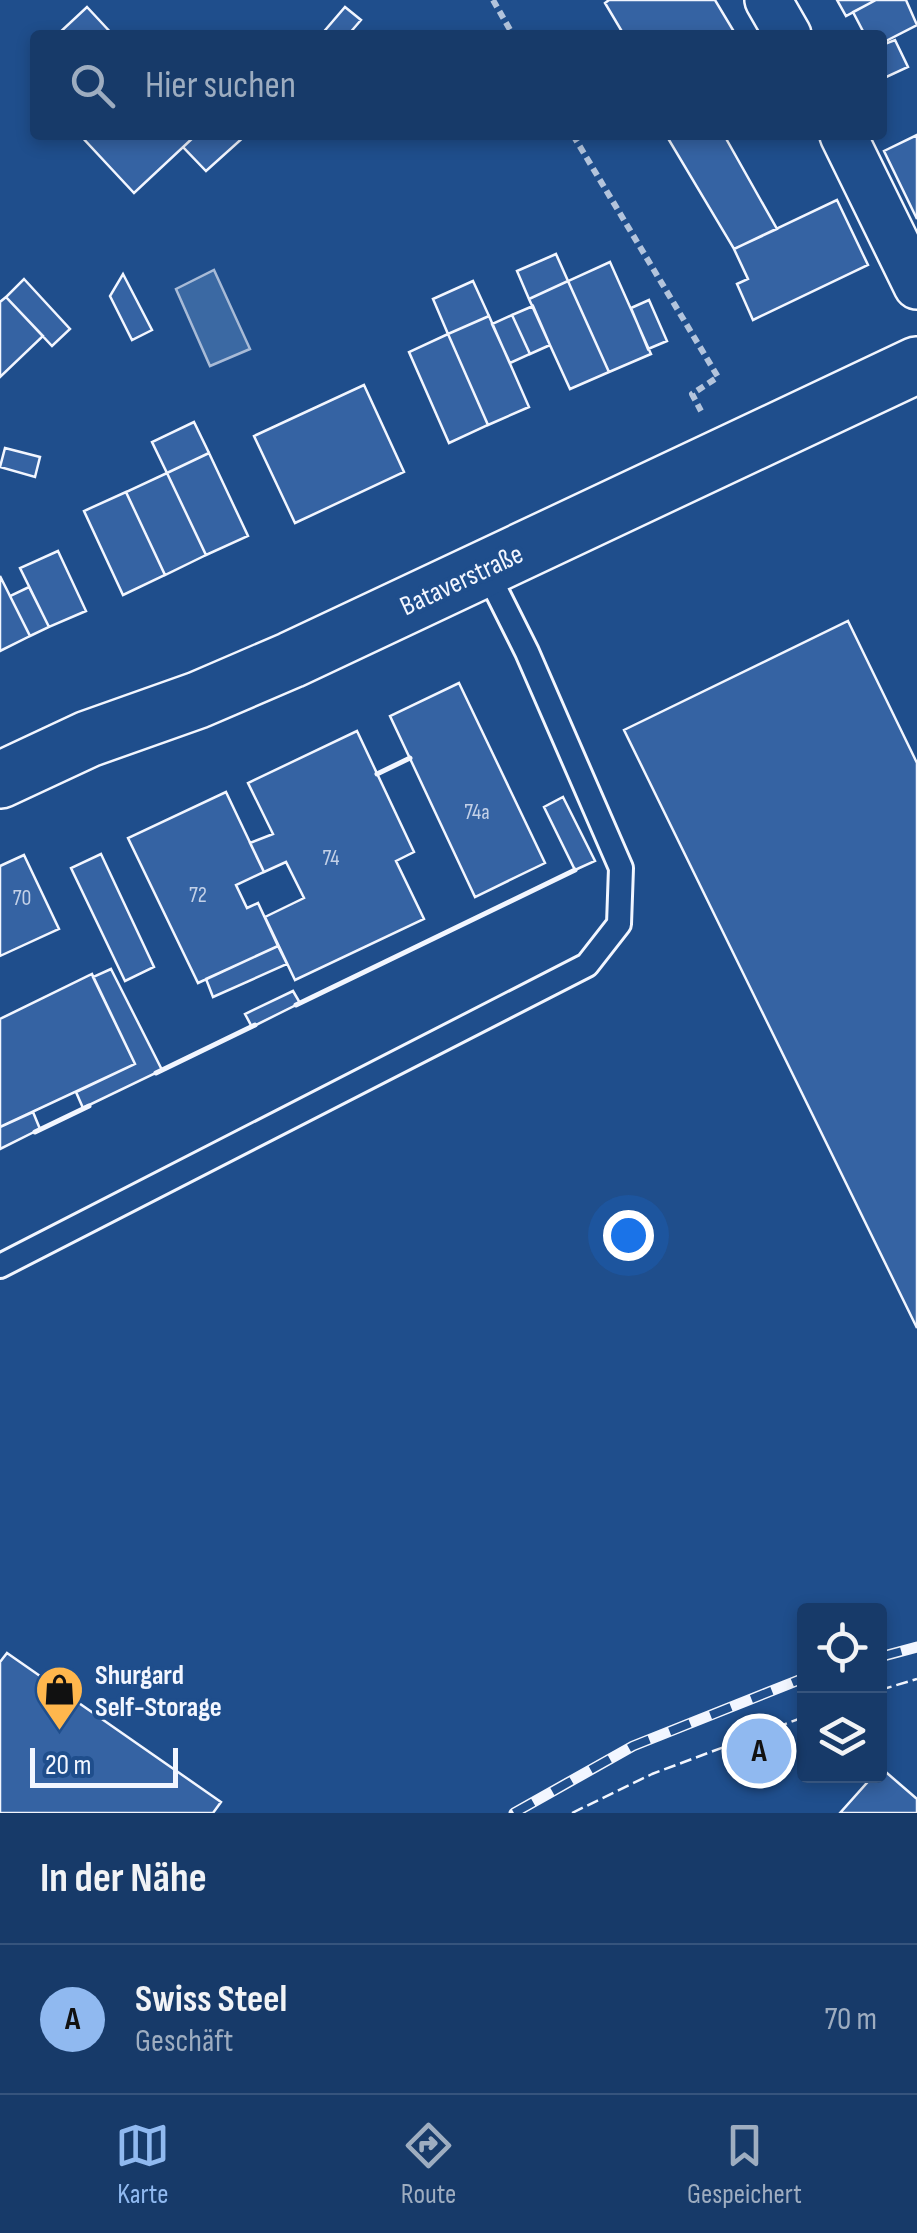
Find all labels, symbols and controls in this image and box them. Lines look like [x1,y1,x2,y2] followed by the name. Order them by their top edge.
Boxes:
[30,30,887,140] search box
[65,58,120,113] icon: search
[145,63,296,108] text: Hier suchen
[395,538,528,623] street label: Bataverstraße
[464,799,490,826] house number: 74a
[323,845,339,872] house number: 74
[189,882,207,909] house number: 72
[13,885,31,912] house number: 70
[603,1210,654,1261] your location
[797,1603,887,1783] map controls
[797,1603,887,1693] button: locate
[95,1659,222,1724] place label: Shurgard Self-Storage
[34,1664,86,1732] shop icon: Shurgard Self-Storage
[797,1693,887,1783] button: layers
[726,1714,792,1788] pin: A
[30,1743,178,1788] scale bar
[45,1749,91,1782] text: 20 m
[40,1853,207,1904] text: In der Nähe
[135,1977,287,2022] text: Swiss Steel
[65,2000,80,2039] text: A
[824,2000,877,2039] text: 70 m
[135,2022,233,2061] text: Geschäft
[115,2118,170,2211] tab: Karte
[401,2118,456,2211] tab: Route
[687,2118,802,2211] tab: Gespeichert

